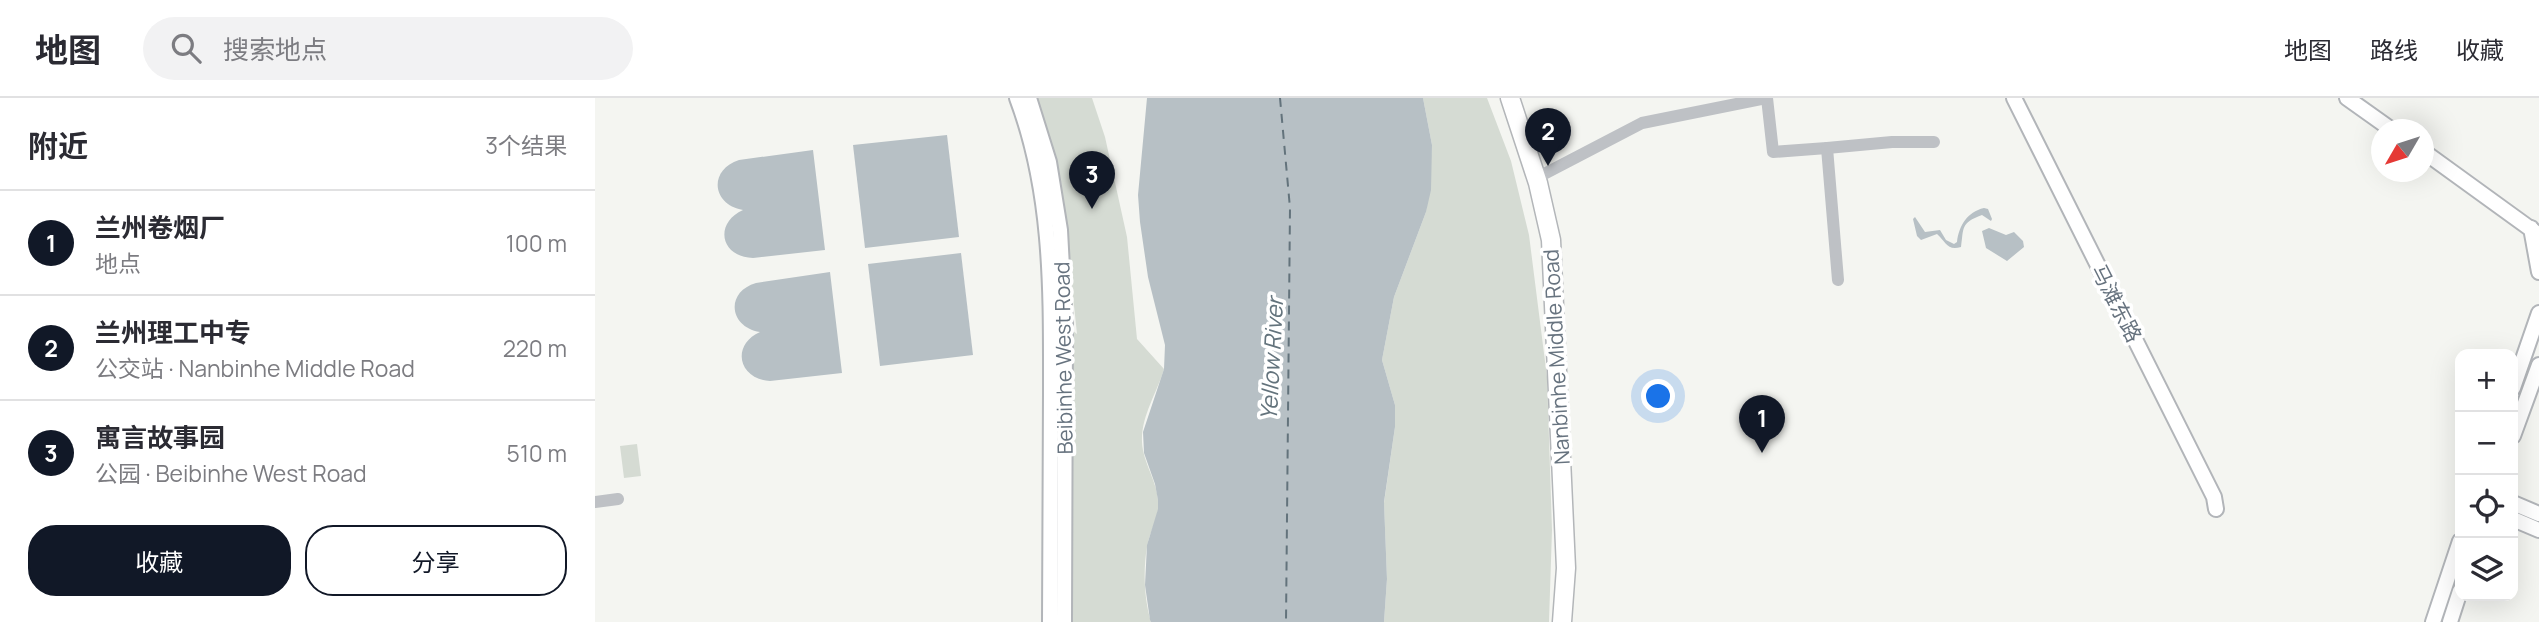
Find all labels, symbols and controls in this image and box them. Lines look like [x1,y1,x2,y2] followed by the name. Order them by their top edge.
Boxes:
[143,17,633,80] search box
[35,27,101,72] text: 地图
[167,29,205,67] icon: search
[223,31,327,67] text: 搜索地点
[2284,33,2332,66] text: 地图
[2370,33,2418,66] text: 路线
[2456,33,2504,66] text: 收藏
[1525,108,1571,166] pin: 2
[2371,119,2434,182] north arrow
[28,125,88,166] text: 附近
[485,129,567,161] text: 3个结果
[1069,151,1115,209] pin: 3
[95,209,225,245] text: 兰州卷烟厂
[46,227,56,259] text: 1
[506,227,567,259] text: 100 m
[95,247,141,279] text: 地点
[1536,248,1576,466] street label: Nanbinhe Middle Road
[2085,259,2149,347] street label: 马滩东路
[1047,261,1079,455] street label: Beibinhe West Road
[1252,294,1290,421] water label: Yellow River
[95,314,251,350] text: 兰州理工中专
[44,332,58,364] text: 2
[503,332,567,364] text: 220 m
[2455,349,2518,601] map controls
[2455,349,2518,412] button: +
[95,352,415,384] text: 公交站 · Nanbinhe Middle Road
[1641,379,1675,413] your location
[1739,395,1785,453] pin: 1
[2455,412,2518,475] button: −
[95,419,225,455] text: 寓言故事园
[44,437,58,469] text: 3
[507,437,567,469] text: 510 m
[95,457,367,489] text: 公园 · Beibinhe West Road
[2455,475,2518,538] button: locate
[28,525,291,596] button: 收藏
[305,525,567,596] button: 分享
[2455,538,2518,601] button: layers

